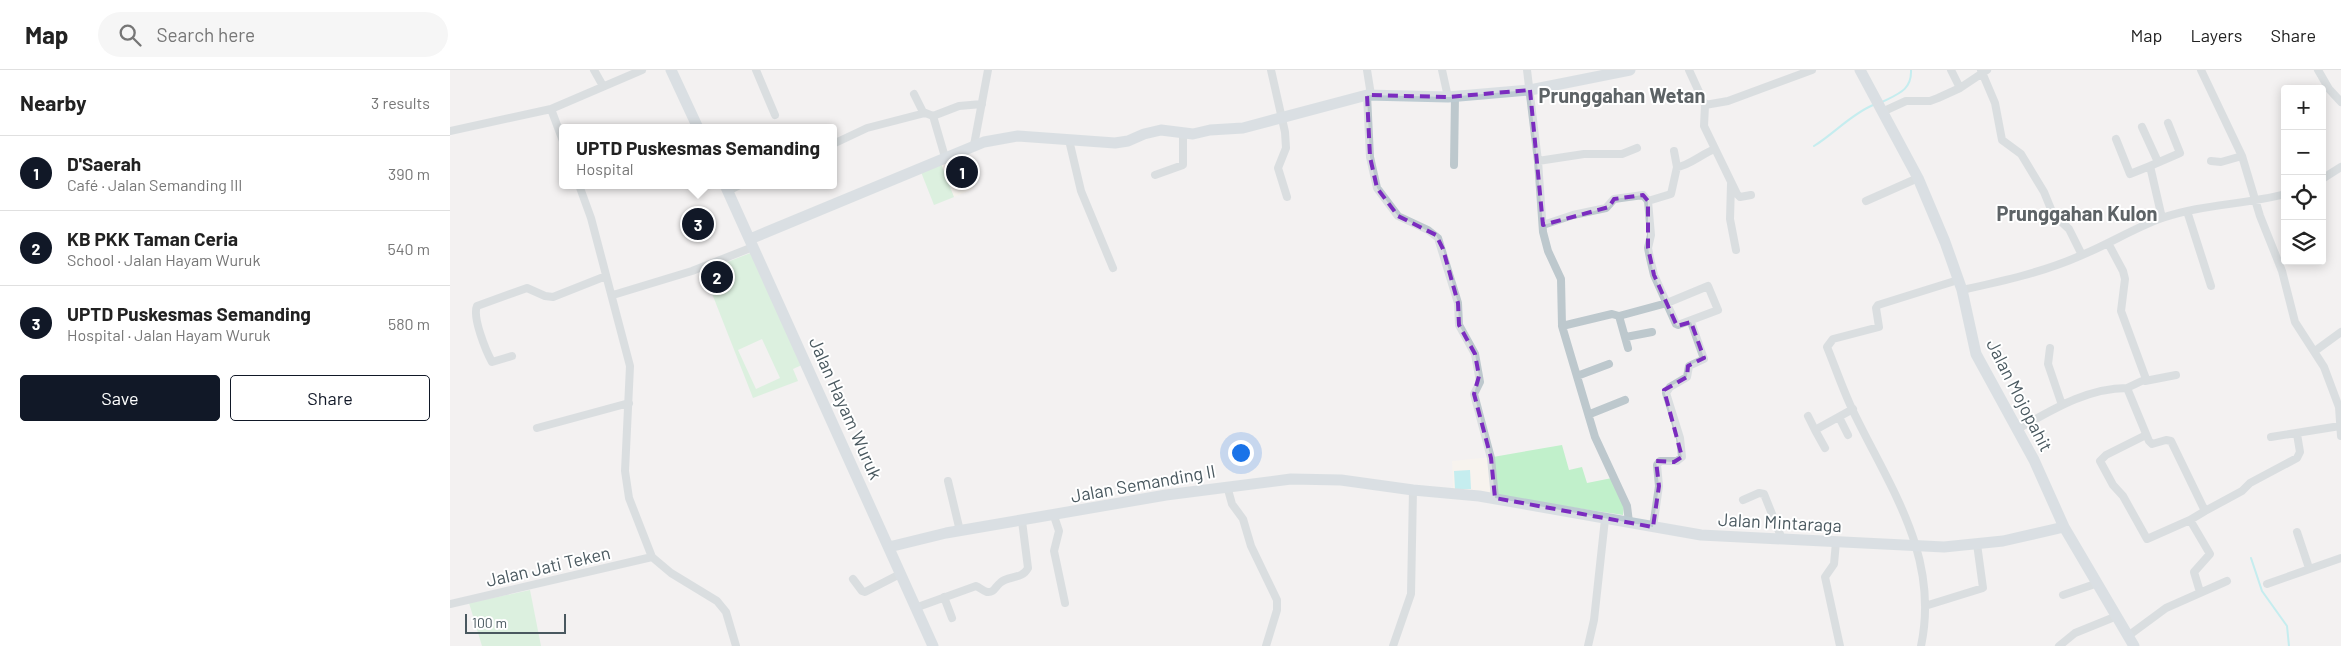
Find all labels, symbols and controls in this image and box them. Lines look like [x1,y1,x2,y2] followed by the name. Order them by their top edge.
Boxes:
[98,12,448,57] search box
[25,20,68,49] text: Map
[116,21,144,49] icon: search
[156,23,255,46] text: Search here
[2130,24,2162,46] text: Map
[2190,24,2243,46] text: Layers
[2271,24,2316,46] text: Share
[1539,83,1705,107] district label: Prunggahan Wetan
[2281,85,2326,265] map controls
[2281,85,2326,130] button: +
[20,90,86,115] text: Nearby
[371,93,430,112] text: 3 results
[559,124,837,189] popup
[2281,130,2326,175] button: −
[576,136,820,159] text: UPTD Puskesmas Semanding
[67,152,141,175] text: D'Saerah
[946,153,978,191] pin: 1
[576,159,634,178] text: Hospital
[33,164,39,183] text: 1
[388,164,430,183] text: 390 m
[67,175,242,194] text: Café · Jalan Semanding III
[2281,175,2326,220] button: locate
[1996,201,2158,225] district label: Prunggahan Kulon
[682,205,714,243] pin: 3
[2281,220,2326,265] button: layers
[67,227,238,250] text: KB PKK Taman Ceria
[32,239,40,258] text: 2
[387,239,430,258] text: 540 m
[67,250,260,269] text: School · Jalan Hayam Wuruk
[701,258,733,296] pin: 2
[67,302,311,325] text: UPTD Puskesmas Semanding
[32,314,40,333] text: 3
[388,314,430,333] text: 580 m
[67,325,271,344] text: Hospital · Jalan Hayam Wuruk
[805,333,887,483] street label: Jalan Hayam Wuruk
[1982,335,2058,455] street label: Jalan Mojopahit
[20,375,220,421] button: Save
[230,375,430,421] button: Share
[1228,440,1254,466] your location
[1069,459,1217,507] street label: Jalan Semanding II
[1718,508,1842,536] street label: Jalan Mintaraga
[484,541,612,591] street label: Jalan Jati Teken
[465,611,566,634] scale bar
[472,614,507,631] text: 100 m

